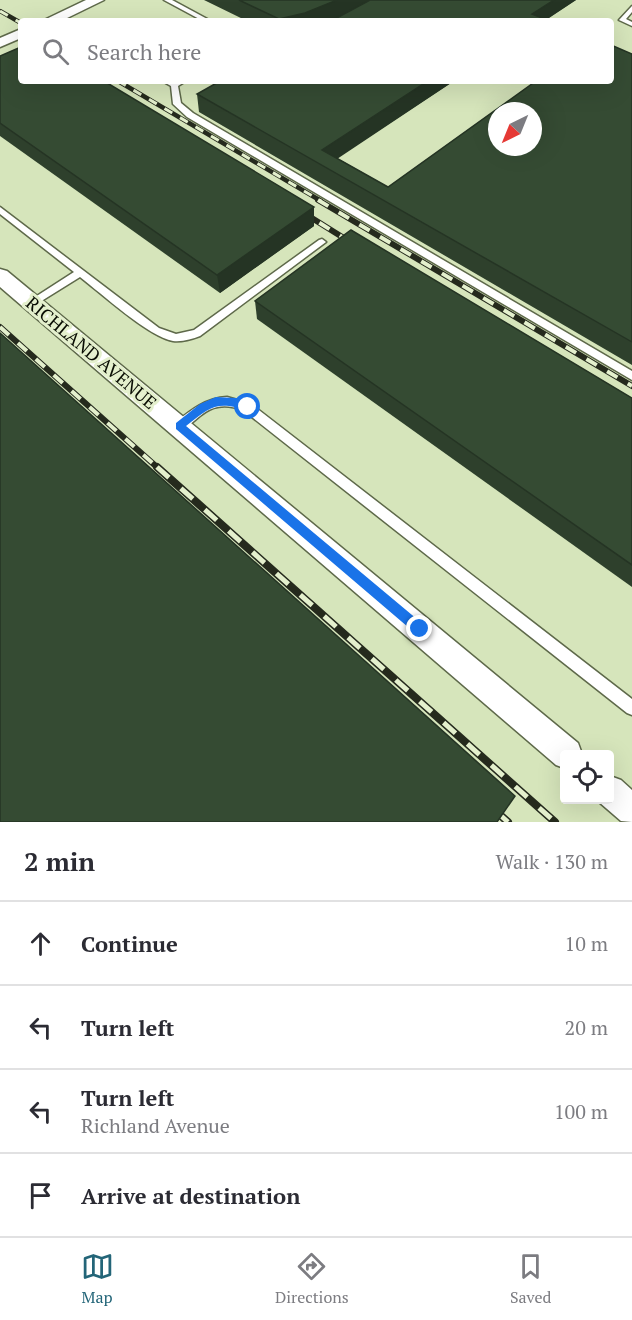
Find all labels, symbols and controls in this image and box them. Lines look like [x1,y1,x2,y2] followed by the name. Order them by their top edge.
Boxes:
[18,18,614,84] search box
[39,35,72,68] icon: search
[87,37,201,66] text: Search here
[488,102,542,156] north arrow
[21,290,162,414] street label: RICHLAND AVENUE
[234,393,260,419] route start
[406,615,432,641] route end
[560,750,614,804] map controls
[560,750,614,804] button: locate
[24,844,95,878] text: 2 min
[496,848,608,875] text: Walk · 130 m
[24,927,57,960] icon: ahead
[81,929,178,958] text: Continue
[565,930,608,957] text: 10 m
[24,1011,57,1044] icon: left
[81,1013,174,1042] text: Turn left
[565,1014,608,1041] text: 20 m
[81,1083,174,1112] text: Turn left
[24,1095,57,1128] icon: left
[554,1098,608,1125] text: 100 m
[81,1112,230,1139] text: Richland Avenue
[24,1179,57,1212] icon: arrive
[81,1181,300,1210] text: Arrive at destination
[81,1250,114,1308] tab: Map
[275,1250,349,1308] tab: Directions
[510,1250,551,1308] tab: Saved

